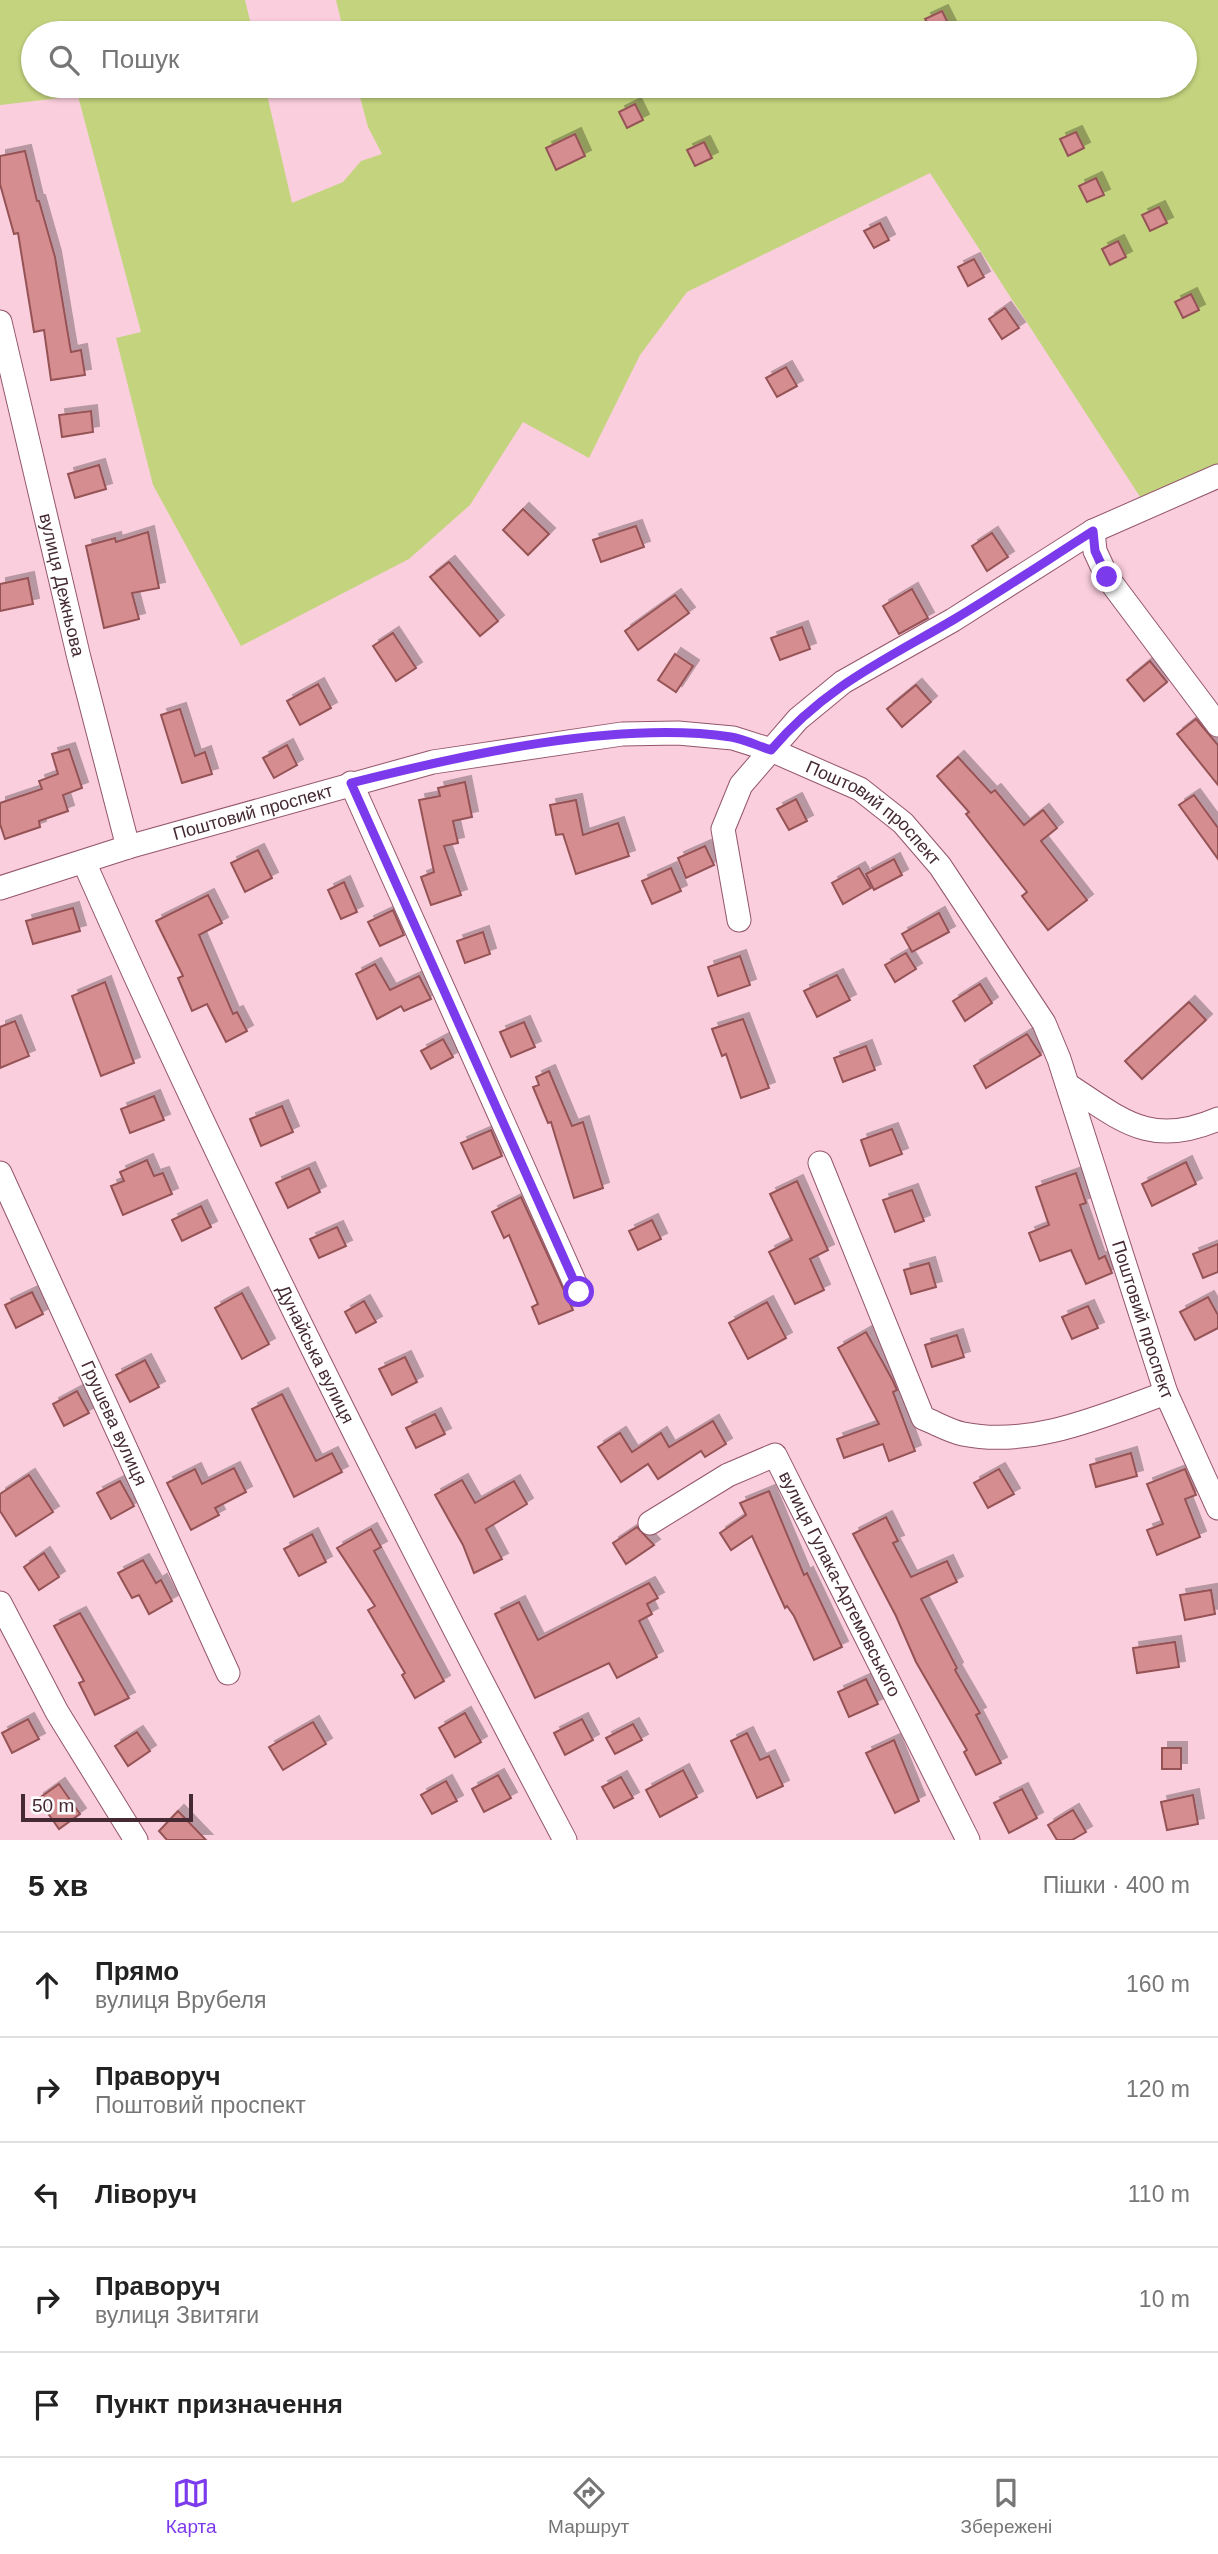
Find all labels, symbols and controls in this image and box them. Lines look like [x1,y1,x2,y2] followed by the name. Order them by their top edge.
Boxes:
[21,21,1197,98] search box
[45,41,83,79] icon: search
[101,44,179,74] text: Пошук
[35,511,88,659] street label: вулиця Дежньова
[1091,561,1122,592] route end
[803,757,945,869] street label: Поштовий проспект
[171,780,335,844] street label: Поштовий проспект
[1108,1238,1177,1402] street label: Поштовий проспект
[563,1276,594,1307] route start
[273,1282,358,1427] street label: Дунайська вулиця
[77,1358,151,1489] street label: Грушева вулиця
[775,1468,905,1700] street label: вулиця Гулака-Артемовського
[21,1791,192,1823] scale bar
[32,1795,74,1816] text: 50 m
[28,1869,88,1902] text: 5 хв
[1043,1872,1190,1898] text: Пішки · 400 m
[95,1956,179,1986] text: Прямо
[28,1966,66,2004] icon: ahead
[1126,1971,1190,1997] text: 160 m
[95,1987,266,2013] text: вулиця Врубеля
[95,2061,221,2091] text: Праворуч
[28,2071,66,2109] icon: right
[1126,2076,1190,2102] text: 120 m
[95,2092,306,2118] text: Поштовий проспект
[28,2176,66,2214] icon: left
[95,2179,197,2209] text: Ліворуч
[1128,2181,1190,2207] text: 110 m
[95,2271,221,2301] text: Праворуч
[28,2281,66,2319] icon: right
[1139,2286,1190,2312] text: 10 m
[95,2302,259,2328] text: вулиця Звитяги
[28,2386,66,2424] icon: arrive
[95,2389,343,2419] text: Пункт призначення
[166,2474,217,2538] tab: Карта
[548,2474,629,2538] tab: Маршрут
[961,2474,1052,2538] tab: Збережені

